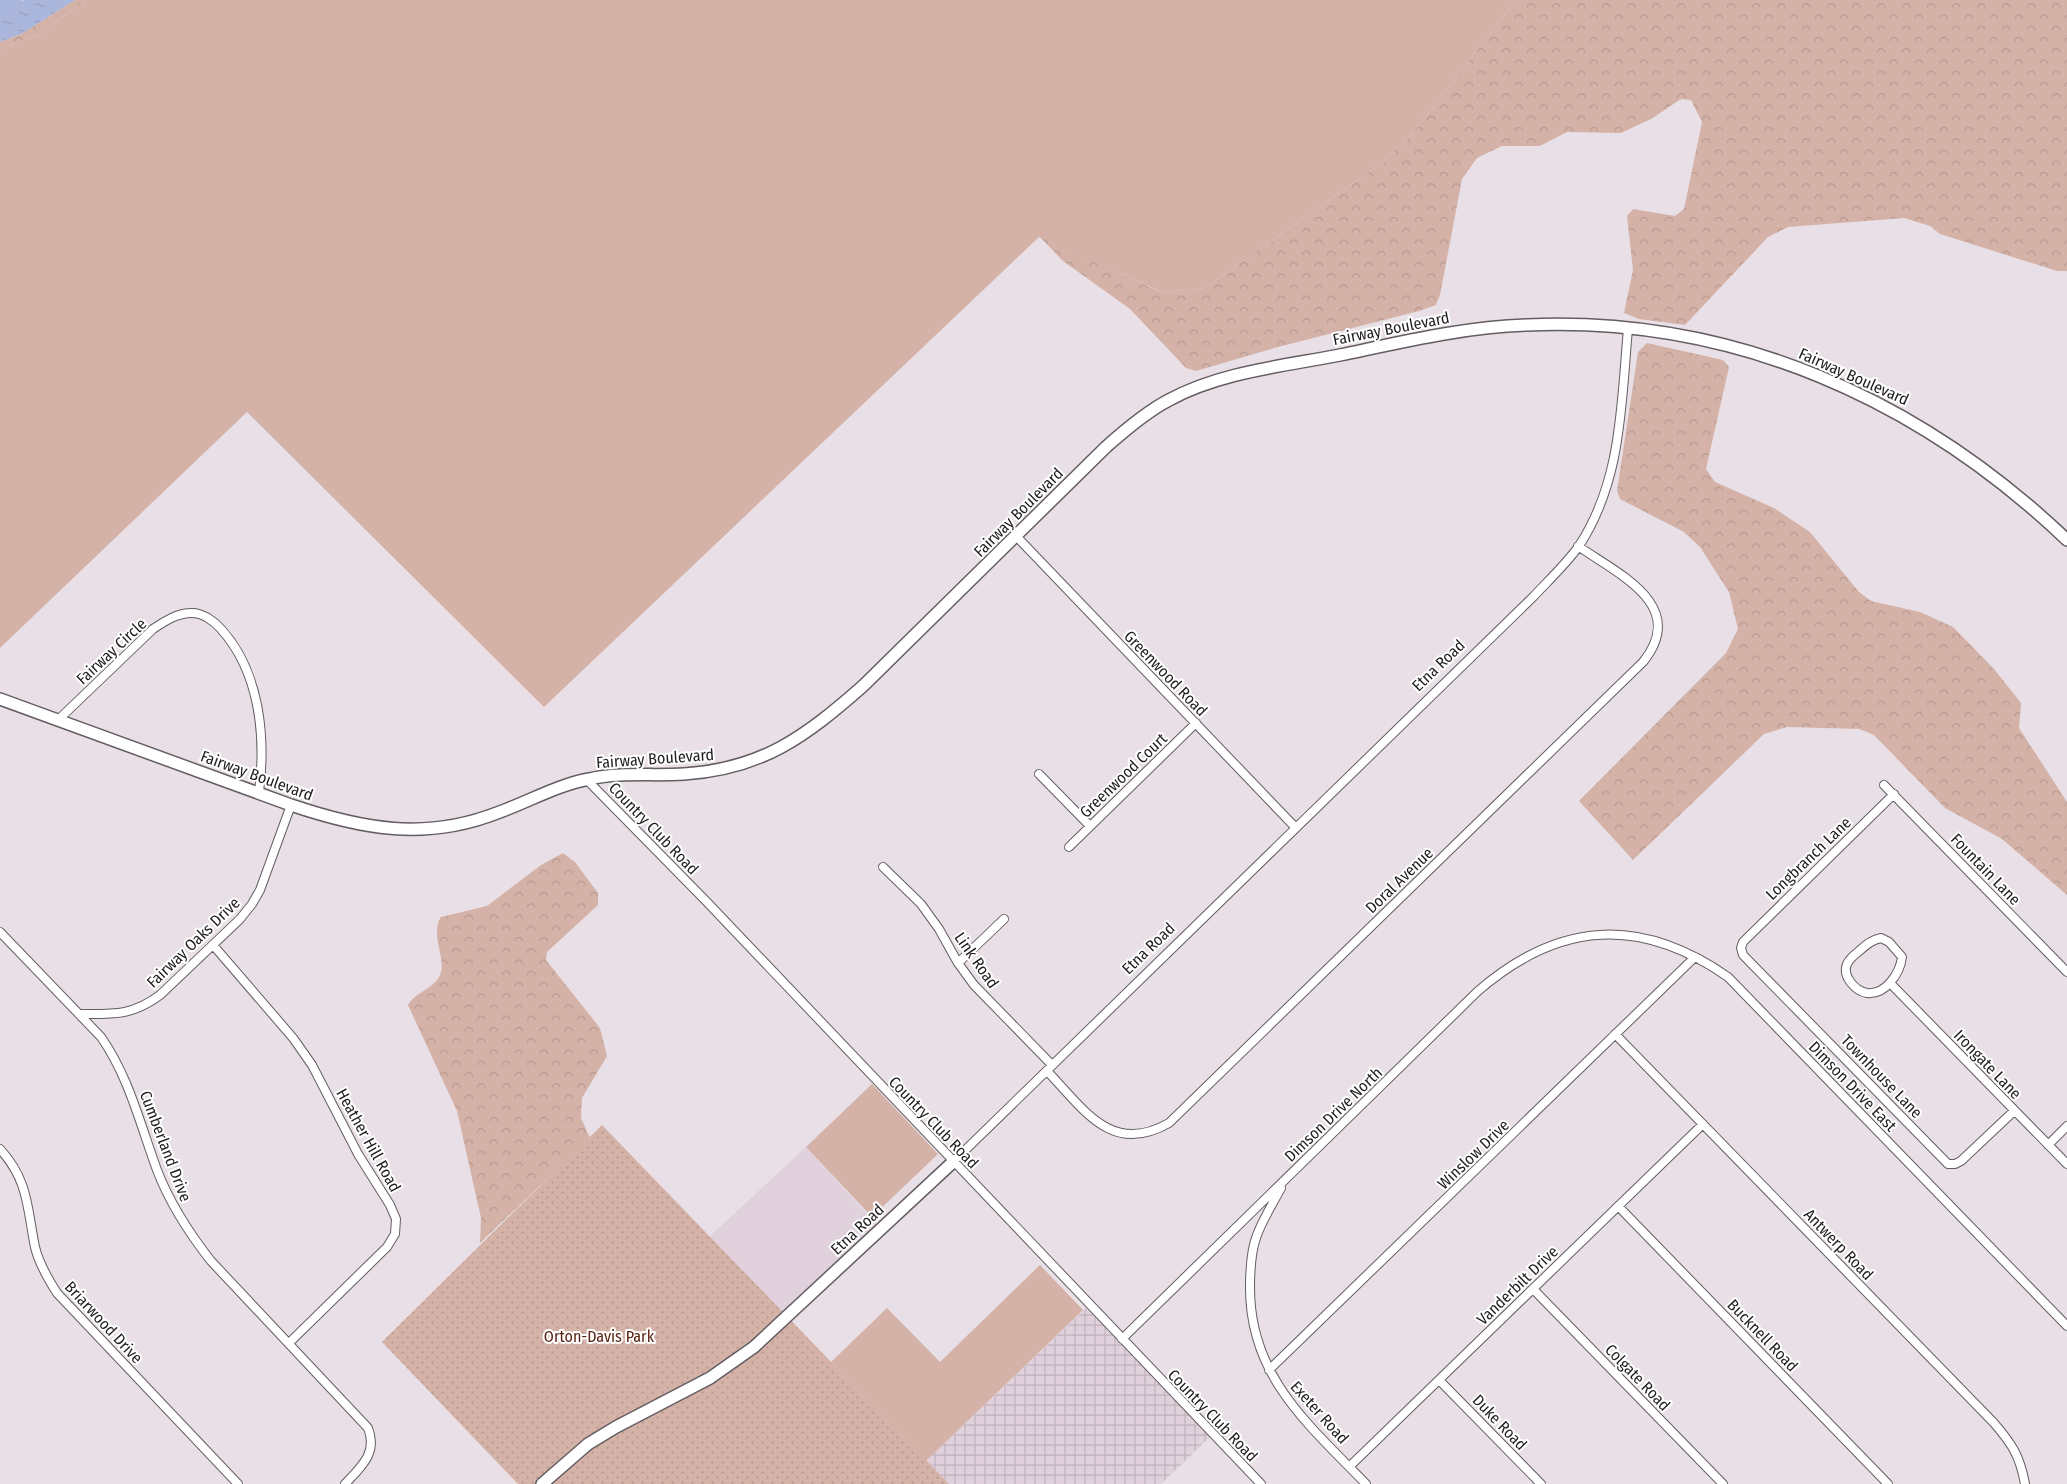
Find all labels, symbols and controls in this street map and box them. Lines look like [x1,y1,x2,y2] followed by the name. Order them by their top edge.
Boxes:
[1331,308,1451,349] street label: Fairway Boulevard
[1796,344,1912,409] street label: Fairway Boulevard
[970,464,1067,561] street label: Fairway Boulevard
[73,614,150,688] street label: Fairway Circle
[1120,627,1211,720] street label: Greenwood Road
[1408,636,1469,695] street label: Etna Road
[1076,729,1171,822] street label: Greenwood Court
[595,745,715,772] street label: Fairway Boulevard
[198,746,316,805] street label: Fairway Boulevard
[605,778,702,878] street label: Country Club Road
[1762,813,1855,904] street label: Longbranch Lane
[1947,830,2024,909] street label: Fountain Lane
[1362,843,1437,917] street label: Doral Avenue
[143,893,244,992] street label: Fairway Oaks Drive
[1118,919,1179,978] street label: Etna Road
[950,929,1003,992] street label: Link Road
[1950,1026,2025,1103] street label: Irongate Lane
[1837,1031,1926,1122] street label: Townhouse Lane
[1805,1037,1901,1136] street label: Dimson Drive East
[1281,1063,1386,1166] street label: Dimson Drive North
[885,1072,982,1172] street label: Country Club Road
[332,1085,405,1195] street label: Heather Hill Road
[136,1088,195,1204] street label: Cumberland Drive
[1434,1116,1513,1193] street label: Winslow Drive
[827,1200,888,1259] street label: Etna Road
[1800,1205,1877,1284] street label: Antwerp Road
[1473,1242,1562,1329] street label: Vanderbilt Drive
[61,1277,147,1367] street label: Briarwood Drive
[1723,1295,1802,1375] street label: Bucknell Road
[544,1327,655,1346] park label: Orton-Davis Park
[1601,1340,1674,1415] street label: Colgate Road
[1164,1365,1261,1465] street label: Country Club Road
[1287,1377,1353,1448] street label: Exeter Road
[1469,1391,1531,1454] street label: Duke Road

